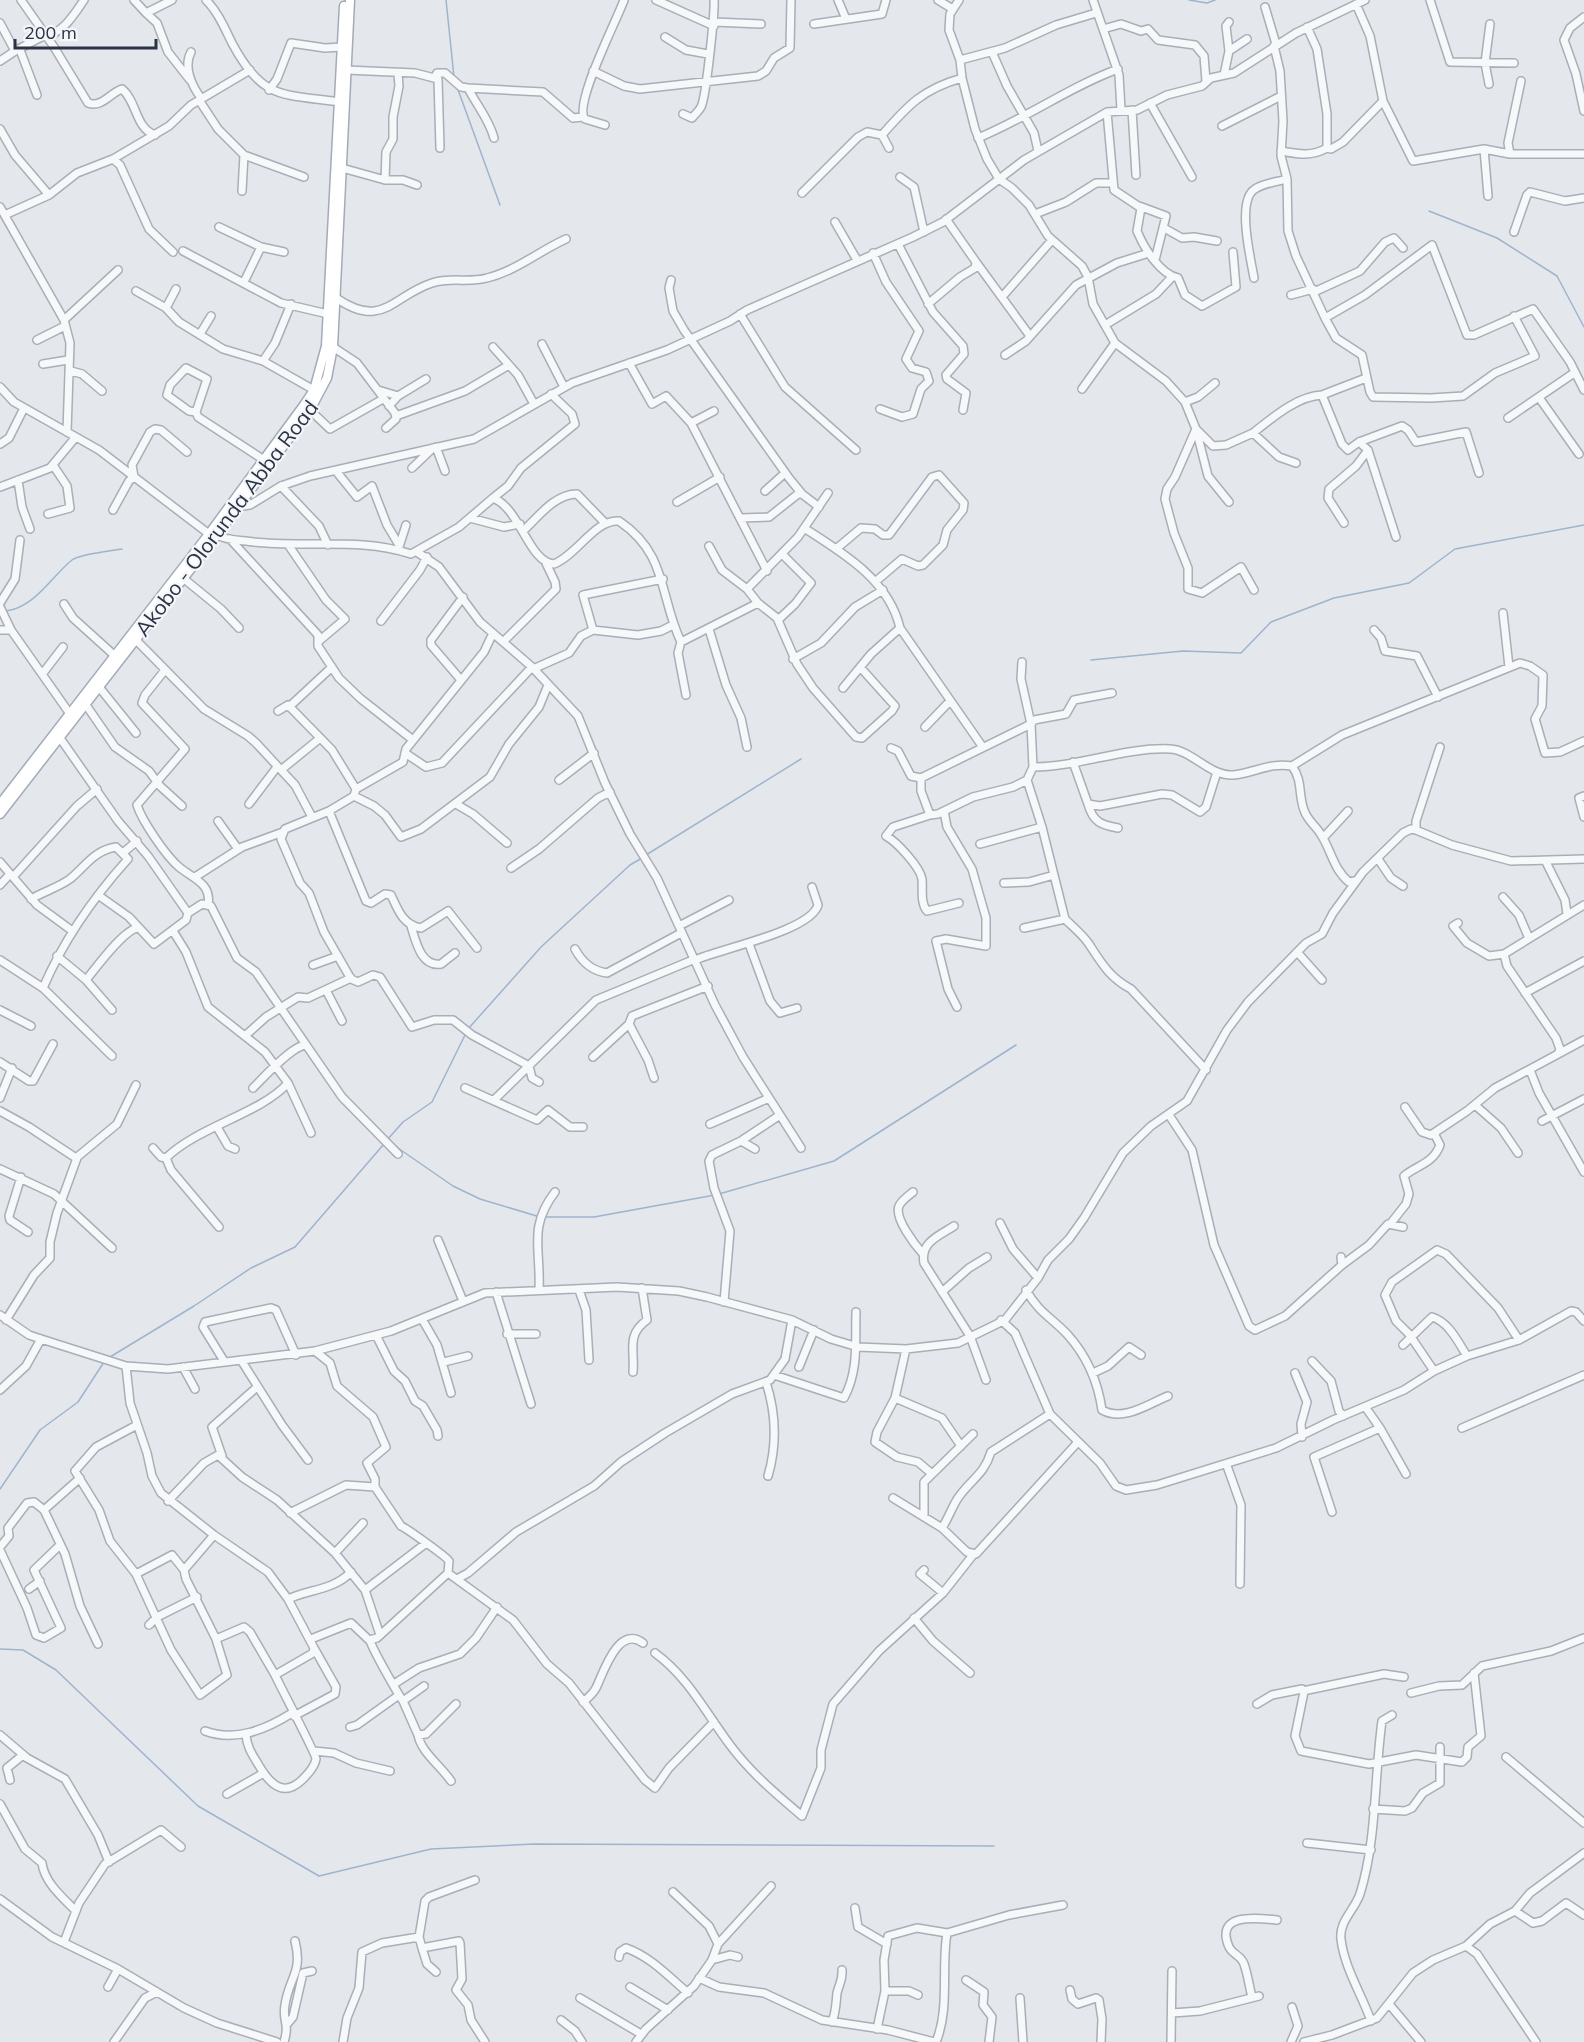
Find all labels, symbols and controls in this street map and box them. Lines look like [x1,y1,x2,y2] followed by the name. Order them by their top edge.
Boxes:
[15,12,156,50] scale bar
[24,21,77,44] text: 200 m
[129,395,323,641] street label: Akobo - Olorunda Abba Road

